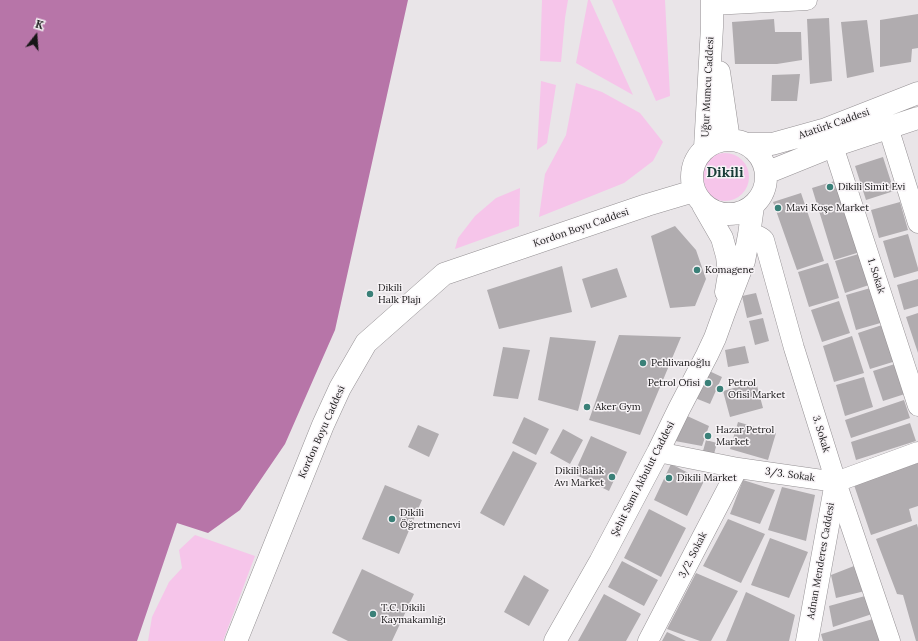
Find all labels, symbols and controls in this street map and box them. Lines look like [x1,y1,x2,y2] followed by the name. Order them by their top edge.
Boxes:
[16,16,56,56] north arrow
[34,17,45,32] text: K
[699,36,717,138] street label: Uğur Mumcu Caddesi
[797,106,871,142] street label: Atatürk Caddesi
[707,165,743,181] district label: Dikili
[838,181,905,193] place label: Dikili Simit Evi
[825,182,835,192] marker: Dikili Simit Evi
[786,202,869,214] place label: Mavi Koşe Market
[773,203,783,213] marker: Mavi Koşe Market
[532,206,630,250] street label: Kordon Boyu Caddesi
[865,257,887,295] street label: 1. Sokak
[705,264,754,276] place label: Komagene
[692,265,702,275] marker: Komagene
[378,282,421,306] place label: Dikili Halk Plajı
[365,289,375,299] marker: Dikili Halk Plajı
[651,357,710,369] place label: Pehlivanoğlu
[638,358,648,368] marker: Pehlivanoğlu
[648,377,700,389] place label: Petrol Ofisi
[728,377,785,400] place label: Petrol Ofisi Market
[703,378,713,388] marker: Petrol Ofisi
[296,384,348,480] street label: Kordon Boyu Caddesi
[715,384,725,394] marker: Petrol Ofisi Market
[595,401,641,413] place label: Aker Gym
[582,402,592,412] marker: Aker Gym
[810,414,832,454] street label: 3. Sokak
[609,420,677,538] street label: Şehit Sami Akbulut Caddesi
[716,424,774,448] place label: Hazar Petrol Market
[703,431,713,441] marker: Hazar Petrol Market
[554,465,604,488] place label: Dikili Balık Avı Market
[764,466,816,484] street label: 3/3. Sokak
[607,472,617,482] marker: Dikili Balık Avı Market
[677,472,737,484] place label: Dikili Market
[664,473,674,483] marker: Dikili Market
[805,502,837,620] street label: Adnan Menderes Caddesi
[400,507,461,530] place label: Dikili Öğretmenevi
[387,514,397,524] marker: Dikili Öğretmenevi
[676,530,710,580] street label: 3/2. Sokak
[381,602,446,626] place label: T.C. Dikili Kaymakamlığı
[368,609,378,619] marker: T.C. Dikili Kaymakamlığı

